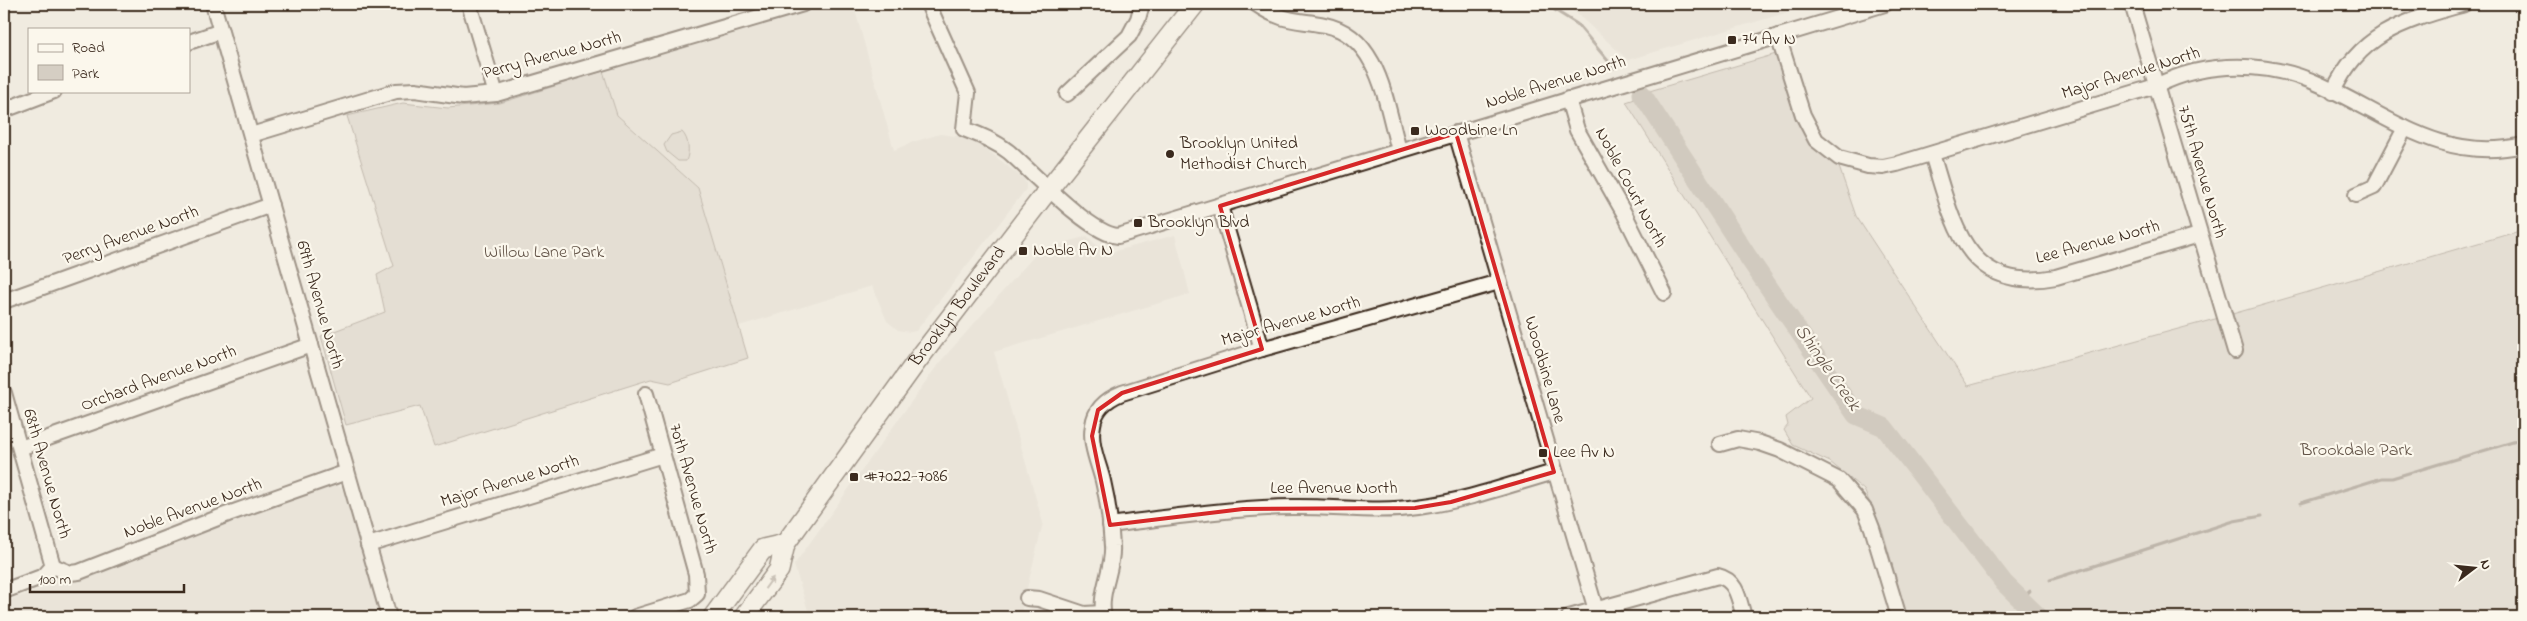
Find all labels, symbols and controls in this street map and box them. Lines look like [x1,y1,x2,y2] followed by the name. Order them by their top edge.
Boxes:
[480,25,624,87] street label: Perry Avenue North
[1742,27,1796,53] place label: 74 Av N
[28,28,190,92] legend
[1726,34,1738,46] marker: 74 Av N
[72,37,105,59] text: Road
[2058,41,2204,107] street label: Major Avenue North
[1483,49,1629,117] street label: Noble Avenue North
[72,63,100,85] text: Park
[2170,103,2232,241] street label: 75th Avenue North
[1425,118,1518,144] place label: Woodbine Ln
[1587,123,1673,253] street label: Noble Court North
[1409,125,1421,137] marker: Woodbine Ln
[1179,131,1307,178] place label: Brooklyn United Methodist Church
[1164,148,1176,160] marker: Brooklyn United Methodist Church
[59,199,203,273] street label: Perry Avenue North
[1147,210,1249,236] place label: Brooklyn Blvd
[2033,214,2163,272] street label: Lee Avenue North
[1132,217,1144,229] marker: Brooklyn Blvd
[288,238,350,372] street label: 69th Avenue North
[1033,238,1113,264] place label: Noble Av N
[484,240,604,266] park label: Willow Lane Park
[903,241,1013,373] street label: Brooklyn Boulevard
[1017,245,1029,257] marker: Noble Av N
[1218,290,1364,354] street label: Major Avenue North
[1516,313,1572,427] street label: Woodbine Lane
[1786,319,1867,418] water label: Shingle Creek
[78,339,240,419] street label: Orchard Avenue North
[15,406,77,542] street label: 68th Avenue North
[661,421,723,557] street label: 70th Avenue North
[2299,438,2412,464] park label: Brookdale Park
[1553,440,1615,466] place label: Lee Av N
[1537,447,1549,459] marker: Lee Av N
[437,449,583,515] street label: Major Avenue North
[864,464,948,490] place label: #7022-7086
[848,471,860,483] marker: #7022-7086
[120,472,266,546] street label: Noble Avenue North
[1270,476,1398,502] street label: Lee Avenue North
[2450,544,2500,594] north arrow
[2474,557,2496,572] text: N
[30,561,184,593] scale bar
[38,569,71,591] text: 100 m
[764,577,775,590] one-way arrow

